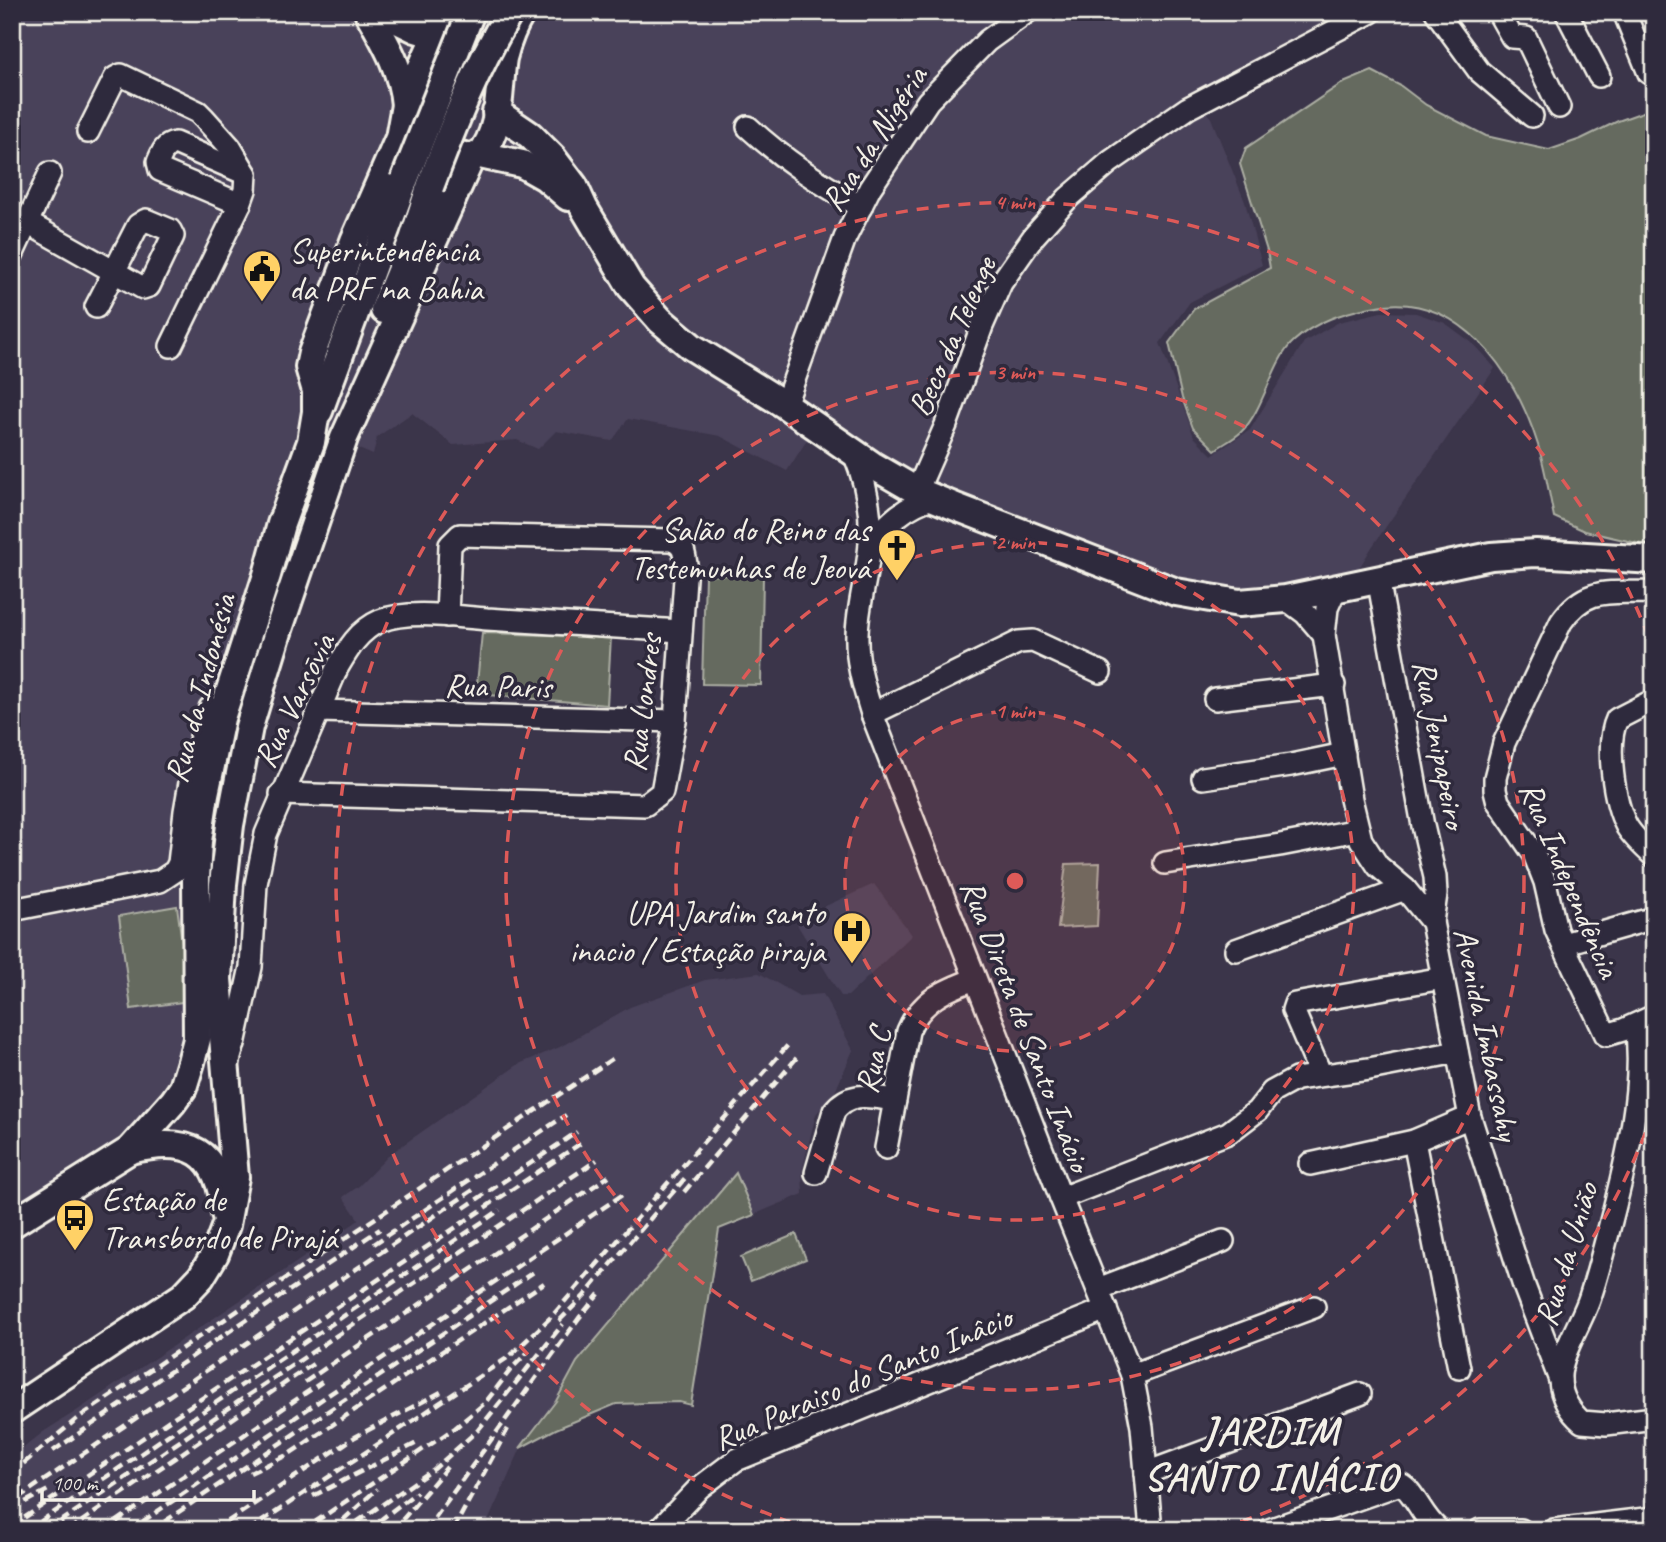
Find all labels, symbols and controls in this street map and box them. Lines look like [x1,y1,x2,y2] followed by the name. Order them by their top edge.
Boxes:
[811,56,937,219] street label: Rua da Nigéria
[995,189,1035,215] text: 4 min
[289,230,485,310] place label: Superintendência da PRF na Bahia
[241,248,283,303] public building icon: Superintendência da PRF na Bahia
[898,248,1007,423] street label: Beco da Telenge
[995,359,1035,385] text: 3 min
[631,509,874,589] place label: Salão do Reino das Testemunhas de Jeová
[876,527,918,582] church icon: Salão do Reino das Testemunhas de Jeová
[995,529,1035,555] text: 2 min
[155,588,246,787] street label: Rua da Indonésia
[243,625,345,774] street label: Rua Varsōvia
[613,630,672,774] street label: Rua Londres
[1403,656,1478,835] street label: Rua Jenipapeiro
[444,664,555,708] street label: Rua Paris
[995,698,1035,724] text: 1 min
[1510,775,1631,985] street label: Rua Independência
[1003,869,1027,893] centre of rings
[951,873,1102,1180] street label: Rua Direta de Santo Inácio
[569,892,828,972] place label: UPA Jardim santo inacio / Estação piraja
[831,910,873,965] hospital icon: UPA Jardim santo inacio / Estação piraja
[1444,924,1531,1147] street label: Avenida Imbassahy
[845,1019,902,1097] street label: Rua C
[1524,1175,1608,1331] street label: Rua da União
[102,1179,341,1259] place label: Estação de Transbordo de Pirajá
[54,1197,96,1252] bus stop icon: Estação de Transbordo de Pirajá
[707,1295,1021,1460] street label: Rua Paraiso do Santo Inâcio
[1144,1406,1401,1502] district label: JARDIM SANTO INÁCIO
[42,1458,254,1502] scale bar
[52,1470,99,1496] text: 100 m

